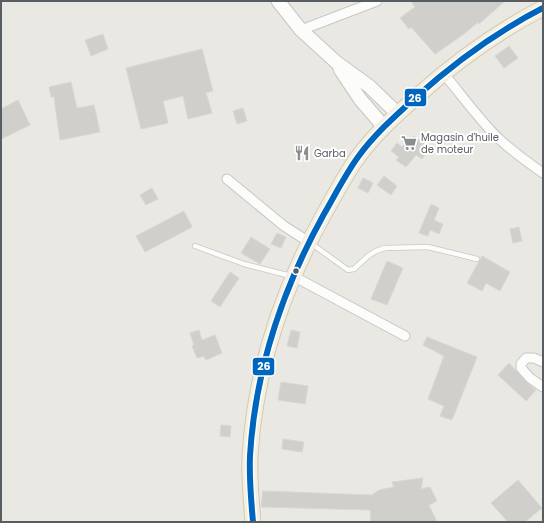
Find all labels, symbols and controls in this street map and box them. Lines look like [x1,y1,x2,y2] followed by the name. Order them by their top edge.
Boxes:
[404,88,427,107] line badge: 26
[408,90,422,106] text: 26
[421,130,499,157] place label: Magasin d'huile de moteur
[400,134,418,152] supermarket icon: Magasin d'huile de moteur
[293,144,311,162] restaurant icon: Garba
[314,146,346,161] place label: Garba
[291,266,301,276] unlabelled marker
[252,357,275,376] line badge: 26
[257,358,271,374] text: 26

